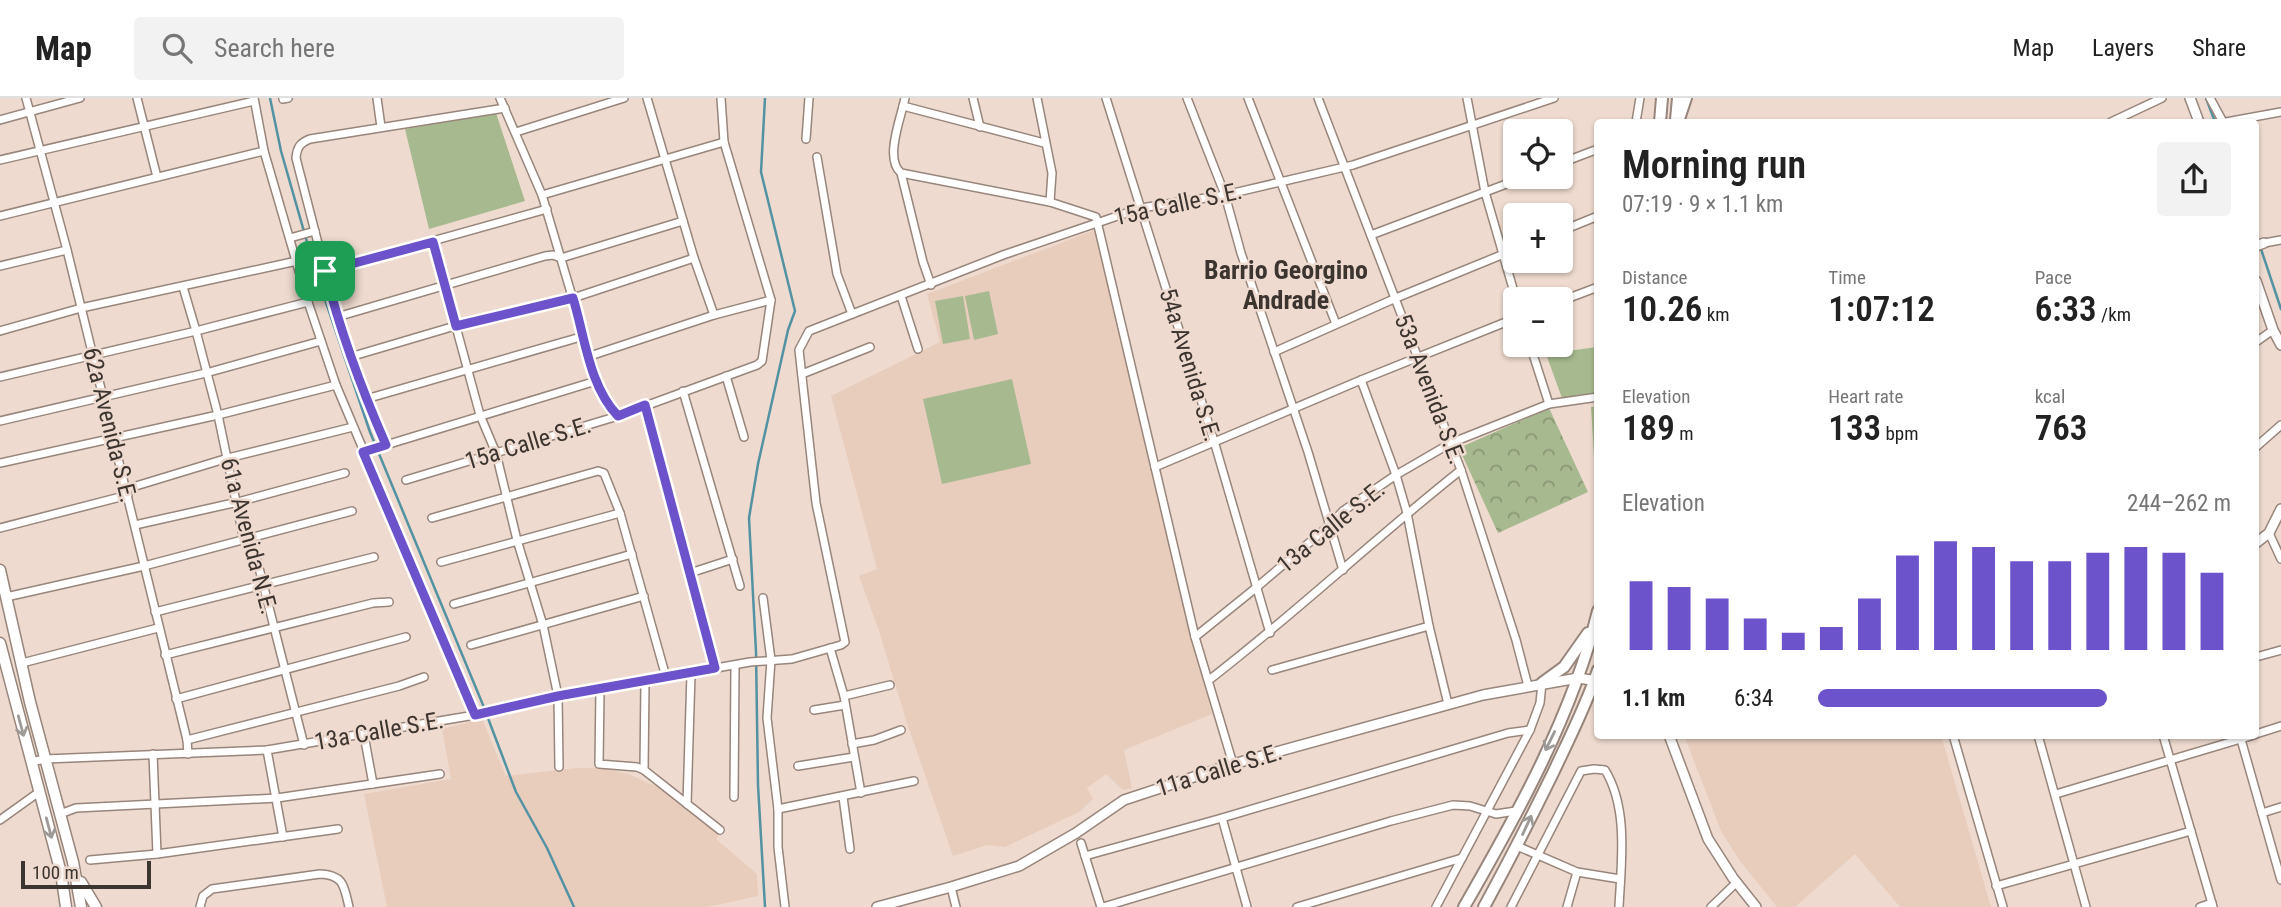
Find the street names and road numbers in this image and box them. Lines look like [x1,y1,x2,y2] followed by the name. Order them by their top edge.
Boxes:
[1111,177,1245,231] street label: 15a Calle S.E.
[1153,285,1227,445] street label: 54a Avenida S.E.
[1389,310,1471,468] street label: 53a Avenida S.E.
[77,345,143,505] street label: 62a Avenida S.E.
[461,411,595,475] street label: 15a Calle S.E.
[215,455,283,617] street label: 61a Avenida N.E.
[1271,475,1391,579] street label: 13a Calle S.E.
[312,706,446,756] street label: 13a Calle S.E.
[1152,738,1286,802] street label: 11a Calle S.E.

